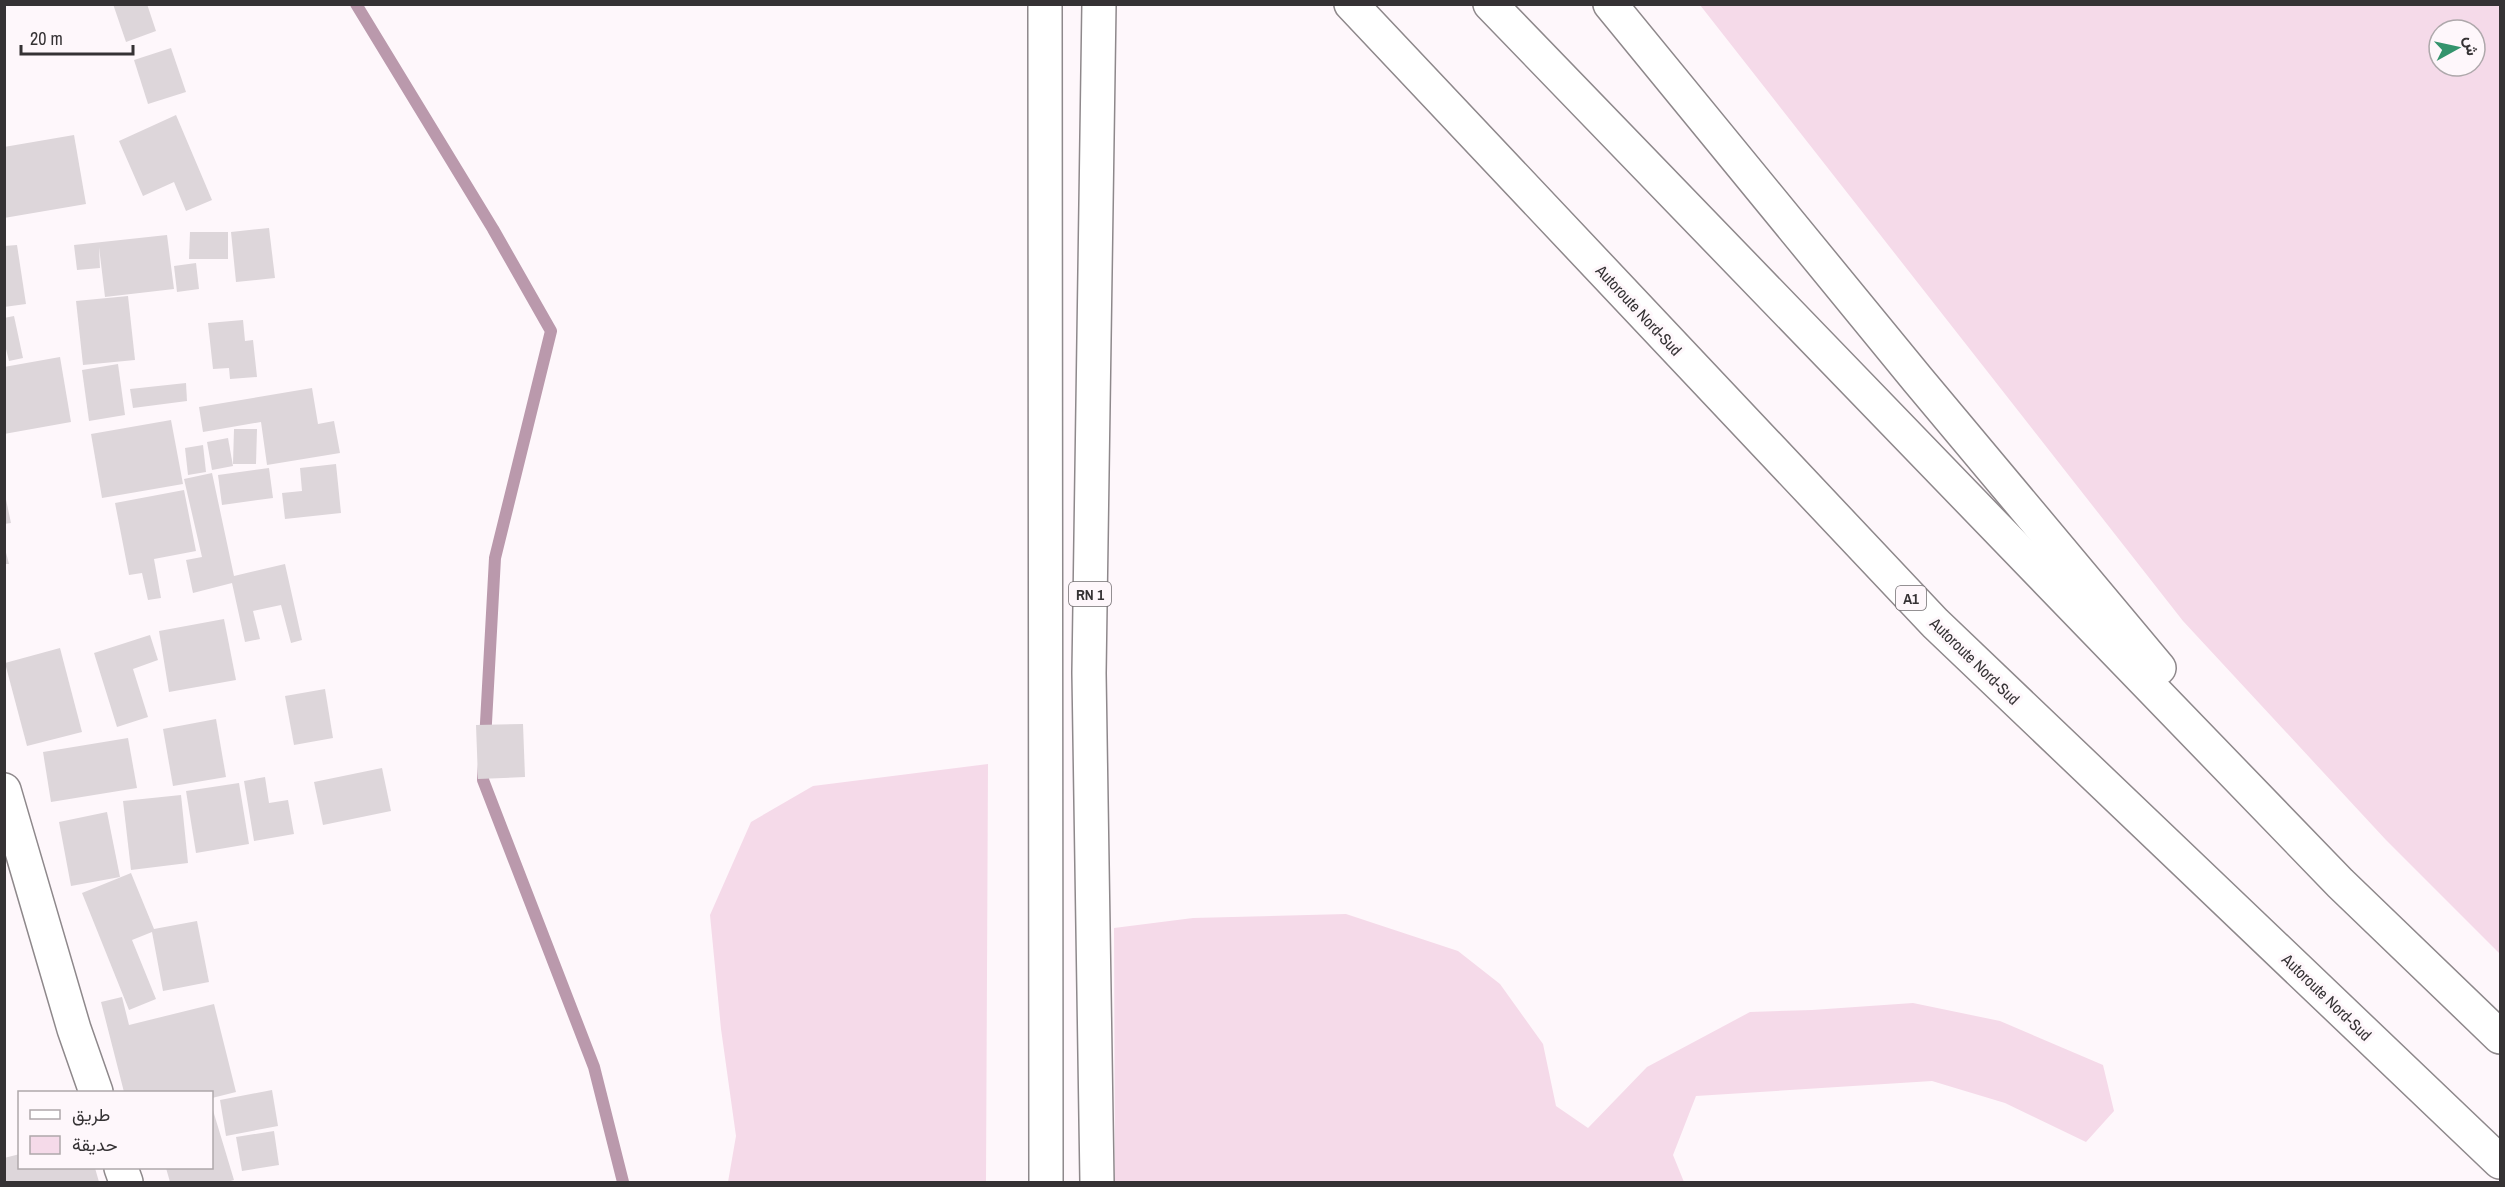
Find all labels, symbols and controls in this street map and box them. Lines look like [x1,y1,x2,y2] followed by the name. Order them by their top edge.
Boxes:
[21,18,134,56] scale bar
[2427,18,2487,78] north arrow
[30,26,63,51] text: 20 m
[2460,35,2484,57] text: ش
[1590,259,1687,360] street label: Autoroute Nord-Sud
[1069,582,1111,606] road number: RN 1
[1896,586,1926,610] road number: A1
[1925,612,2025,709] street label: Autoroute Nord-Sud
[2277,948,2377,1045] street label: Autoroute Nord-Sud
[18,1091,213,1169] legend
[72,1102,110,1127] text: طريق
[72,1132,118,1157] text: حديقة

